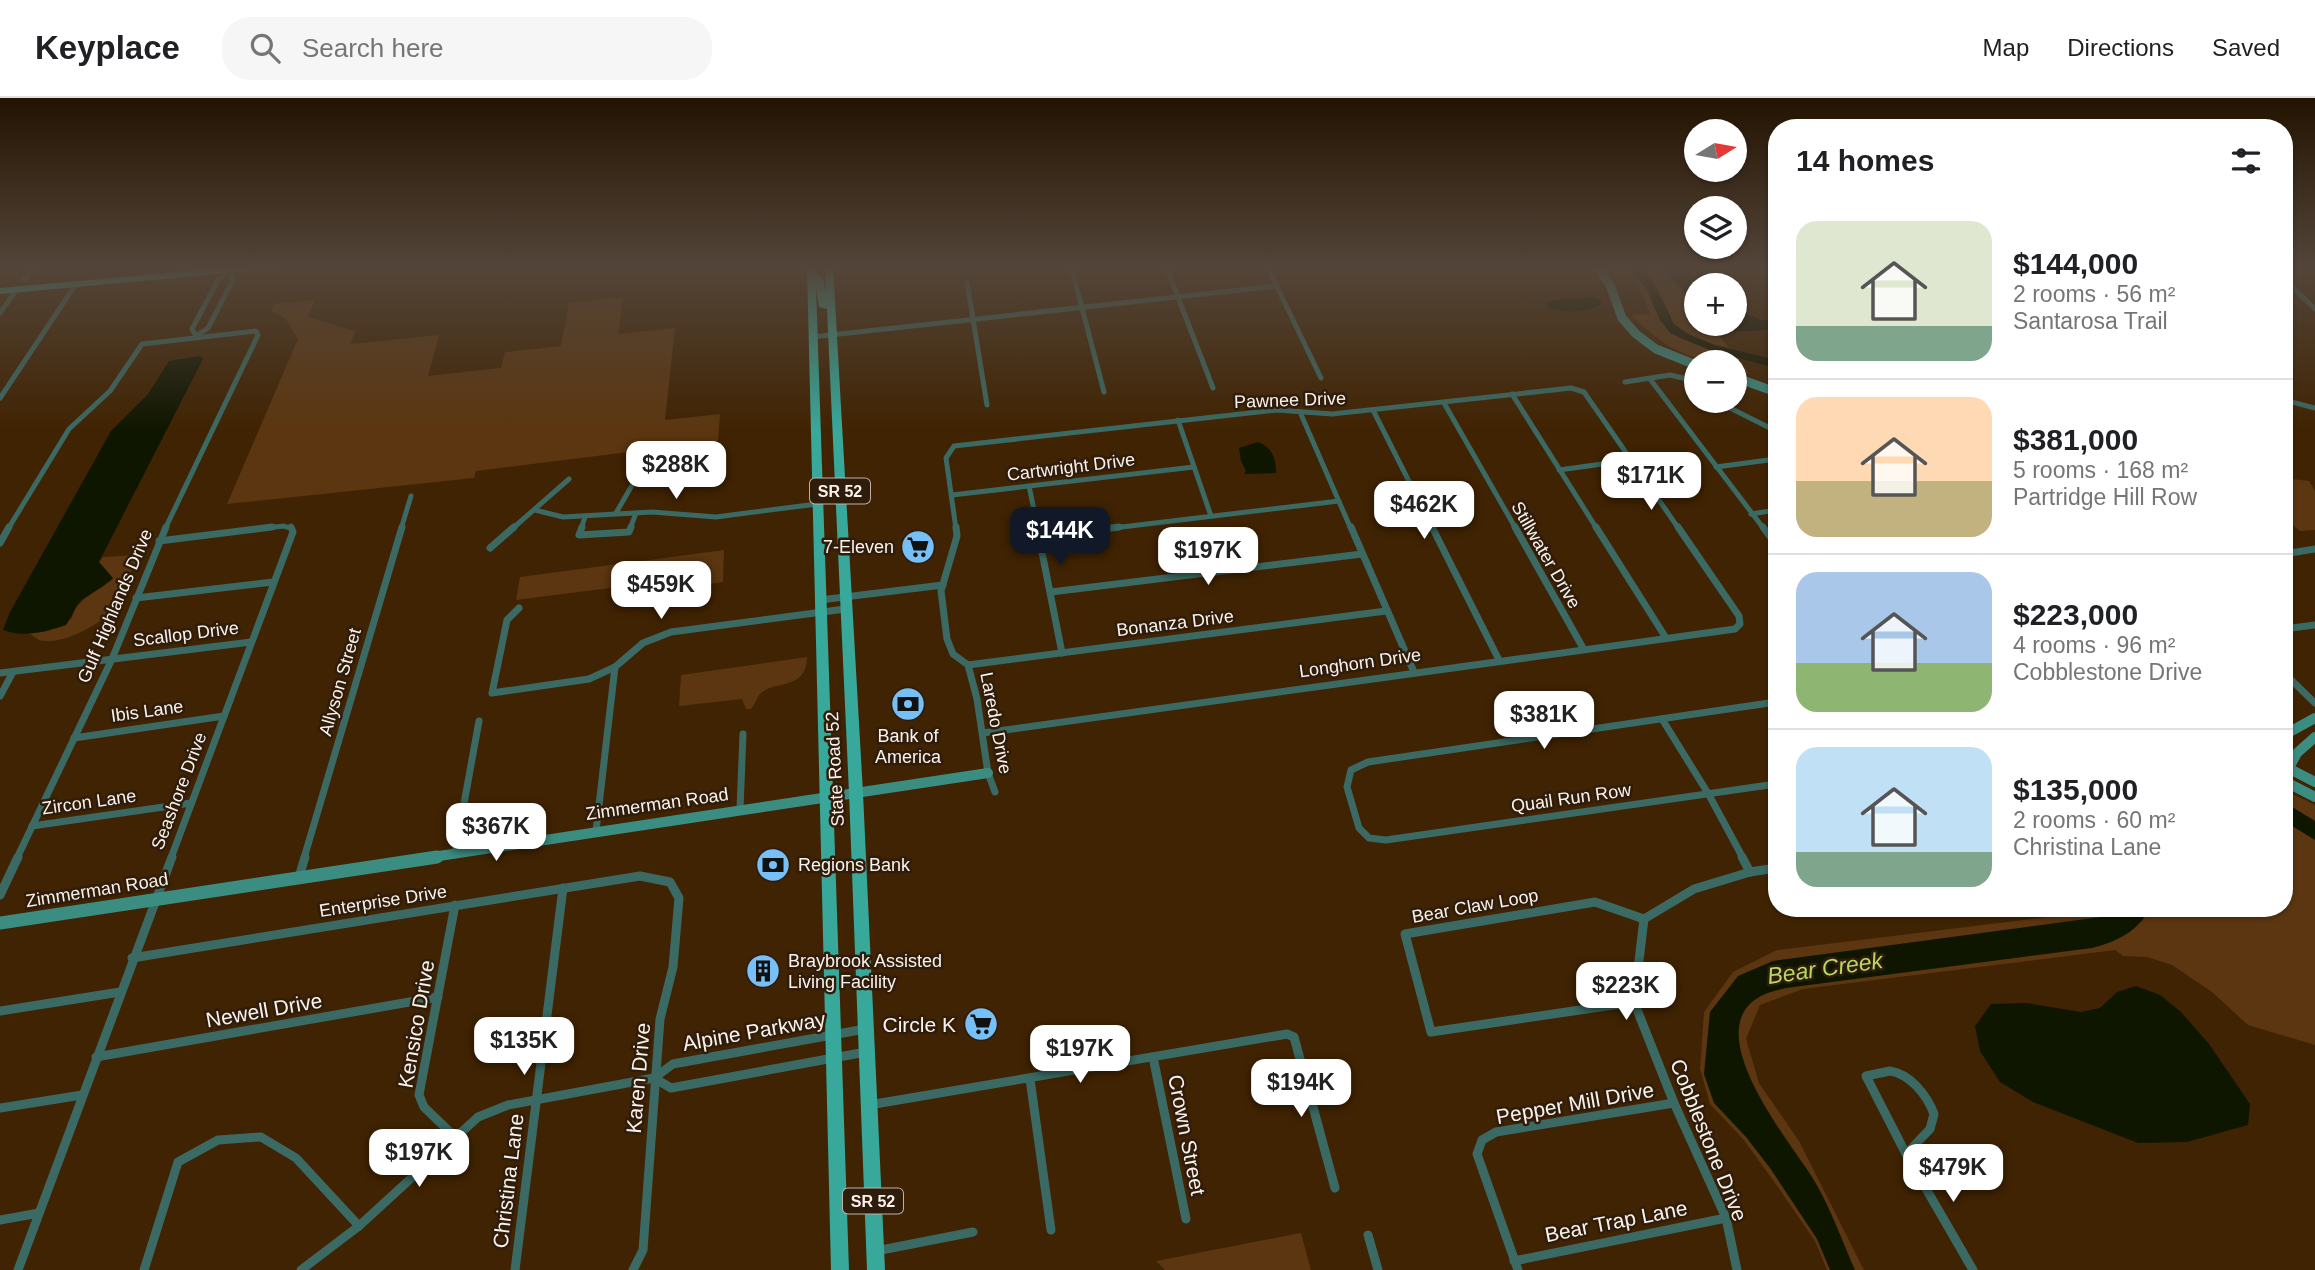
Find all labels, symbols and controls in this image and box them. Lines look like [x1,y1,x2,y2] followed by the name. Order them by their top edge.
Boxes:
[222,17,712,80] search box
[35,29,180,66] text: Keyplace
[246,29,284,67] icon: search
[302,33,444,63] text: Search here
[1983,34,2029,61] text: Map
[2067,34,2174,61] text: Directions
[2212,34,2280,61] text: Saved
[1684,119,1746,182] north arrow
[1684,119,1747,413] map controls
[2227,142,2265,180] icon: filters
[1796,144,1934,177] text: 14 homes
[1684,196,1747,259] button: layers
[2013,247,2138,280] text: $144,000
[1852,249,1936,333] icon: home
[1684,273,1747,336] button: +
[2013,281,2175,307] text: 2 rooms · 56 m²
[2013,308,2168,334] text: Santarosa Trail
[1684,350,1747,413] button: −
[1234,388,1346,412] street label: Pawnee Drive
[2013,423,2138,456] text: $381,000
[1852,425,1936,509] icon: home
[627,442,725,501] pin: $288K
[1006,449,1136,485] street label: Cartwright Drive
[642,451,710,477] text: $288K
[1602,452,1700,512] pin: $171K
[2013,457,2188,483] text: 5 rooms · 168 m²
[1617,462,1685,488] text: $171K
[810,478,870,504] road number: SR 52
[1375,482,1473,541] pin: $462K
[2013,484,2197,510] text: Partridge Hill Row
[1390,491,1458,517] text: $462K
[1507,498,1585,612] street label: Stillwater Drive
[1011,508,1109,567] pin: $144K
[1026,517,1094,543] text: $144K
[74,526,156,686] street label: Gulf Highlands Drive
[899,528,937,566] supermarket icon: 7-Eleven
[1159,528,1257,587] pin: $197K
[823,537,894,557] place label: 7-Eleven
[1174,537,1242,563] text: $197K
[612,561,710,621] pin: $459K
[627,571,695,597] text: $459K
[2013,598,2138,631] text: $223,000
[1852,600,1936,684] icon: home
[1115,606,1235,640] street label: Bonanza Drive
[132,618,240,650] street label: Scallop Drive
[315,626,365,738] street label: Allyson Street
[2013,632,2175,658] text: 4 rooms · 96 m²
[1298,645,1422,681] street label: Longhorn Drive
[2013,659,2202,685] text: Cobblestone Drive
[976,671,1016,775] street label: Laredo Drive
[889,685,927,723] bank icon: Bank of America
[1495,692,1593,751] pin: $381K
[109,696,185,726] street label: Ibis Lane
[1510,701,1578,727] text: $381K
[822,711,848,827] street label: State Road 52
[875,726,942,767] place label: Bank of America
[147,730,211,852] street label: Seashore Drive
[2013,773,2138,806] text: $135,000
[1852,775,1936,859] icon: home
[1510,780,1633,816] street label: Quail Run Row
[584,784,730,824] street label: Zimmerman Road
[41,785,137,819] street label: Zircon Lane
[447,804,545,863] pin: $367K
[2013,807,2175,833] text: 2 rooms · 60 m²
[462,813,530,839] text: $367K
[2013,834,2161,860] text: Christina Lane
[754,846,792,884] bank icon: Regions Bank
[798,855,911,875] place label: Regions Bank
[24,869,170,911] street label: Zimmerman Road
[318,881,448,921] street label: Enterprise Drive
[1410,885,1540,927] street label: Bear Claw Loop
[1766,947,1886,989] water label: Bear Creek
[788,951,942,992] place label: Braybrook Assisted Living Facility
[744,952,782,990] building icon: Braybrook Assisted Living Facility
[393,958,439,1090] street label: Kensico Drive
[1577,962,1675,1022] pin: $223K
[1592,972,1660,998] text: $223K
[204,988,324,1032] street label: Newell Drive
[962,1005,1000,1043] supermarket icon: Circle K
[681,1007,828,1055] street label: Alpine Parkway
[882,1013,956,1036] place label: Circle K
[475,1018,573,1077] pin: $135K
[622,1022,654,1134] street label: Karen Drive
[1031,1026,1129,1085] pin: $197K
[490,1027,558,1053] text: $135K
[1046,1035,1114,1061] text: $197K
[1666,1056,1752,1224] street label: Cobblestone Drive
[1252,1060,1350,1119] pin: $194K
[1267,1069,1335,1095] text: $194K
[1164,1073,1210,1198] street label: Crown Street
[1494,1078,1656,1128] street label: Pepper Mill Drive
[488,1112,528,1250] street label: Christina Lane
[370,1130,468,1189] pin: $197K
[385,1139,453,1165] text: $197K
[1904,1144,2002,1204] pin: $479K
[1919,1154,1987,1180] text: $479K
[843,1189,903,1214] road number: SR 52
[1543,1196,1689,1246] street label: Bear Trap Lane

